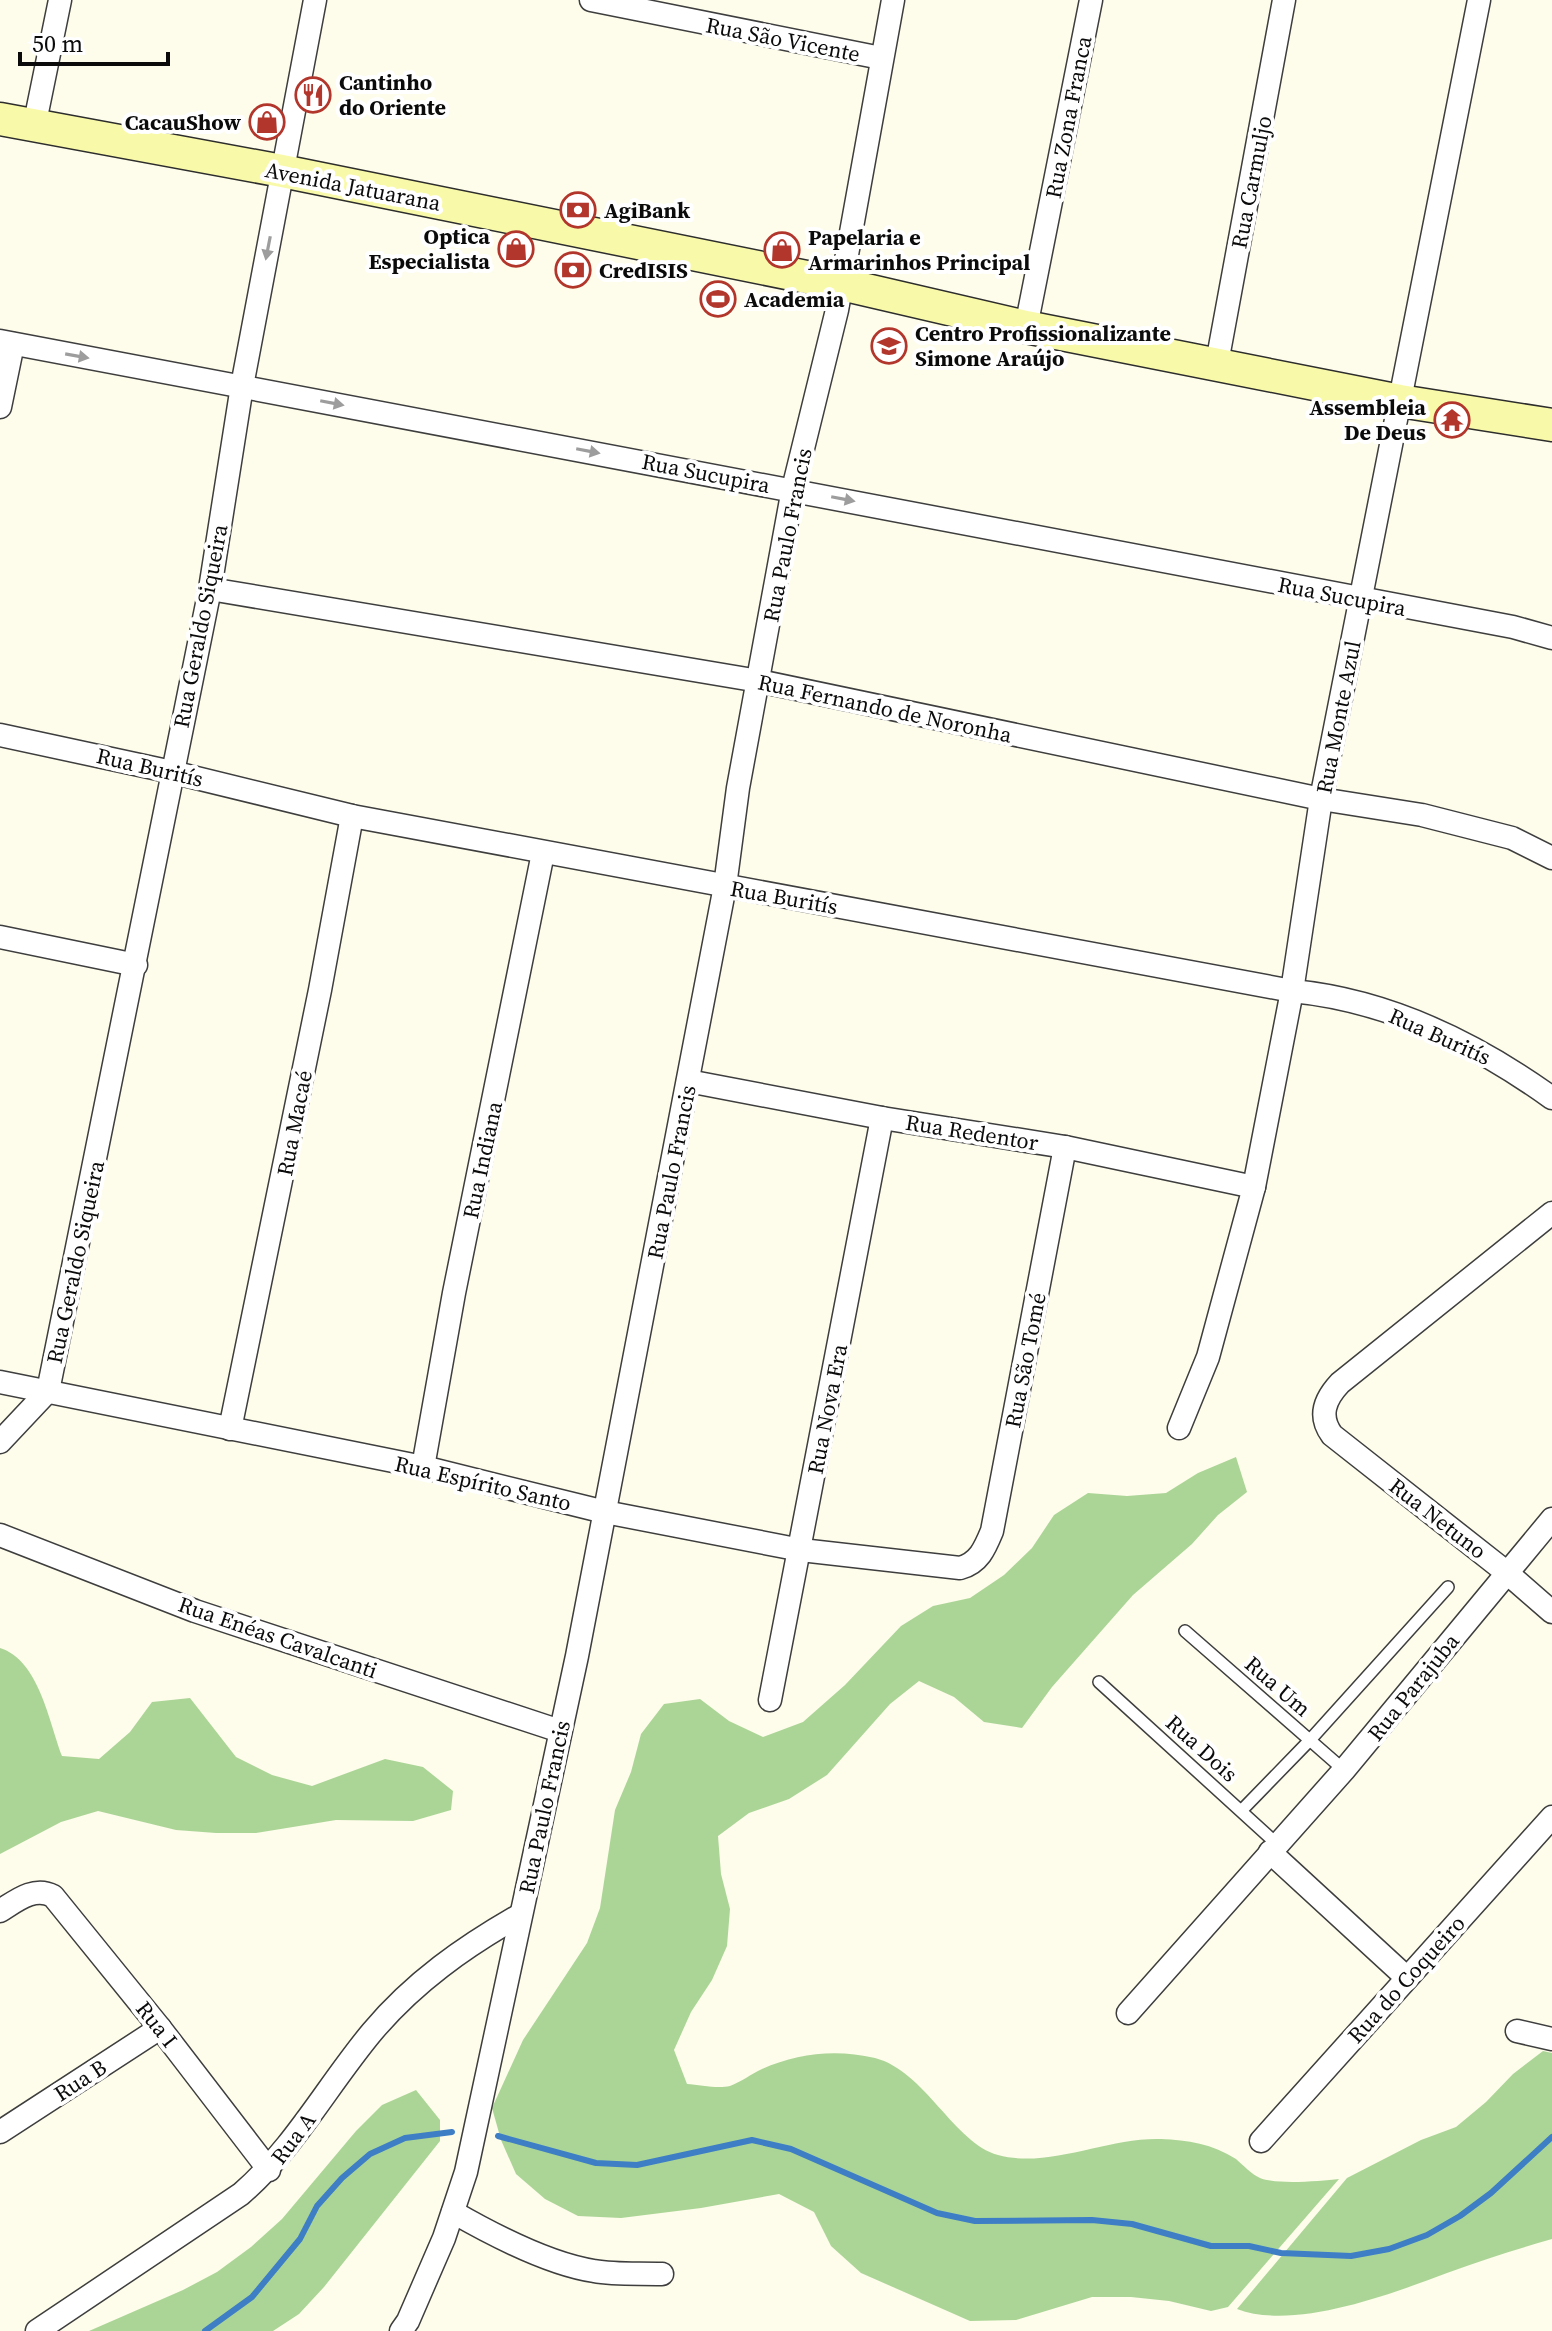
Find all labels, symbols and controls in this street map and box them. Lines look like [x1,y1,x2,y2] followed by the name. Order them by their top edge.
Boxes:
[703,9,863,69] street label: Rua São Vicente
[20,16,168,66] scale bar
[32,27,83,60] text: 50 m
[1038,32,1099,201] street label: Rua Zona Franca
[339,67,446,122] place label: Cantinho do Oriente
[294,76,332,114] restaurant icon: Cantinho do Oriente
[248,103,286,141] shop icon: CacauShow
[125,107,242,137] place label: CacauShow
[1223,113,1279,251] street label: Rua Carmuljo
[263,154,444,218] street label: Avenida Jatuarana
[559,191,597,229] bank icon: AgiBank
[604,195,691,225] place label: AgiBank
[369,221,490,276] place label: Optica Especialista
[808,222,1030,277] place label: Papelaria e Armarinhos Principal
[497,230,535,268] shop icon: Optica Especialista
[763,231,801,269] shop icon: Papelaria e Armarinhos Principal
[261,235,273,260] one-way arrow
[554,251,592,289] bank icon: CredISIS
[599,255,688,285] place label: CredISIS
[699,280,737,318] sports icon: Academia
[744,284,845,314] place label: Academia
[915,318,1171,373] place label: Centro Profissionalizante Simone Araújo
[870,327,908,365] school or university icon: Centro Profissionalizante Simone Araújo
[64,350,89,362] one-way arrow
[1309,392,1426,447] place label: Assembleia De Deus
[320,397,345,409] one-way arrow
[1433,401,1471,439] temple icon: Assembleia De Deus
[576,445,601,457] one-way arrow
[755,445,819,625] street label: Rua Paulo Francis
[639,446,773,500] street label: Rua Sucupira
[831,493,856,506] one-way arrow
[166,521,235,730] street label: Rua Geraldo Siqueira
[1275,569,1409,623] street label: Rua Sucupira
[1308,638,1368,796] street label: Rua Monte Azul
[755,666,1015,750] street label: Rua Fernando de Noronha
[94,740,206,794] street label: Rua Buritís
[728,873,840,921] street label: Rua Buritís
[1384,1000,1496,1072] street label: Rua Buritís
[269,1068,319,1178] street label: Rua Macaé
[639,1082,703,1262] street label: Rua Paulo Francis
[455,1098,509,1222] street label: Rua Indiana
[903,1107,1041,1157] street label: Rua Redentor
[39,1157,111,1366] street label: Rua Geraldo Siqueira
[997,1290,1053,1430] street label: Rua São Tomé
[800,1341,854,1477] street label: Rua Nova Era
[392,1448,574,1518] street label: Rua Espírito Santo
[1383,1471,1493,1565] street label: Rua Netuno
[174,1589,382,1685] street label: Rua Enéas Cavalcanti
[1360,1626,1466,1747] street label: Rua Parajuba
[1239,1649,1318,1723] street label: Rua Um
[1160,1708,1244,1788] street label: Rua Dois
[511,1718,577,1896] street label: Rua Paulo Francis
[1340,1909,1472,2049] street label: Rua do Coqueiro
[129,1995,185,2053] street label: Rua I
[48,2052,112,2108] street label: Rua B
[264,2106,323,2170] street label: Rua A

